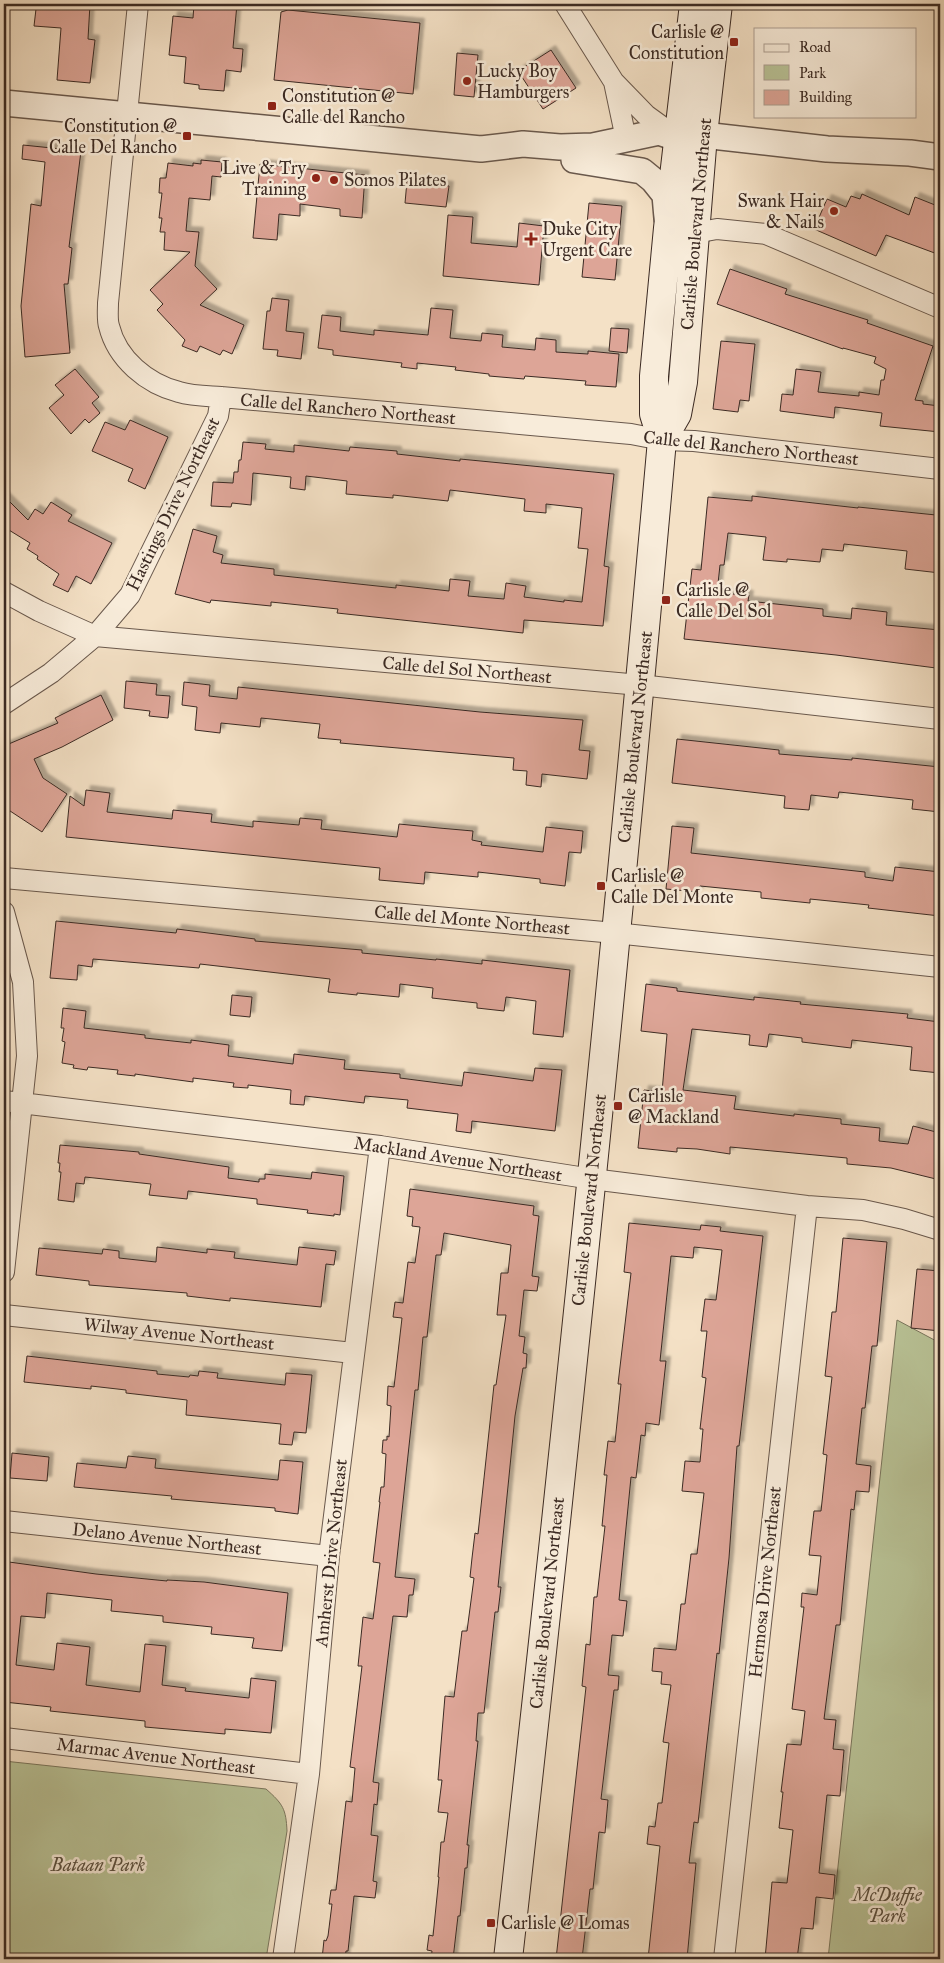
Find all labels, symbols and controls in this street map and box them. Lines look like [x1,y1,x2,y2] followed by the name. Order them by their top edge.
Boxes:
[629,21,724,64] place label: Carlisle @ Constitution
[754,28,916,118] legend
[728,36,740,48] marker: Carlisle @ Constitution
[799,38,831,56] text: Road
[477,60,569,104] place label: Lucky Boy Hamburgers
[799,64,826,82] text: Park
[461,75,473,87] marker: Lucky Boy Hamburgers
[282,85,405,128] place label: Constitution @ Calle del Rancho
[799,88,853,106] text: Building
[266,100,278,112] marker: Constitution @ Calle del Rancho
[49,115,177,158] place label: Constitution @ Calle Del Rancho
[676,116,716,331] street label: Carlisle Boulevard Northeast
[181,130,193,142] marker: Constitution @ Calle Del Rancho
[222,157,307,201] place label: Live & Try Training
[344,169,446,191] place label: Somos Pilates
[310,172,322,184] marker: Live & Try Training
[328,174,340,186] marker: Somos Pilates
[738,190,824,233] place label: Swank Hair & Nails
[828,205,840,217] marker: Swank Hair & Nails
[542,218,632,262] place label: Duke City Urgent Care
[524,232,538,246] marker: Duke City Urgent Care
[239,389,457,429] street label: Calle del Ranchero Northeast
[121,413,226,595] street label: Hastings Drive Northeast
[642,426,860,470] street label: Calle del Ranchero Northeast
[676,579,772,622] place label: Carlisle @ Calle Del Sol
[660,594,672,606] marker: Carlisle @ Calle Del Sol
[613,629,657,844] street label: Carlisle Boulevard Northeast
[382,652,553,688] street label: Calle del Sol Northeast
[611,865,733,908] place label: Carlisle @ Calle Del Monte
[595,880,607,892] marker: Carlisle @ Calle Del Monte
[373,900,571,940] street label: Calle del Monte Northeast
[628,1085,719,1128] place label: Carlisle @ Mackland
[567,1092,611,1307] street label: Carlisle Boulevard Northeast
[612,1100,624,1112] marker: Carlisle @ Mackland
[352,1132,564,1186] street label: Mackland Avenue Northeast
[83,1313,276,1355] street label: Wilway Avenue Northeast
[310,1457,352,1649] street label: Amherst Drive Northeast
[744,1484,786,1679] street label: Hermosa Drive Northeast
[525,1495,569,1710] street label: Carlisle Boulevard Northeast
[71,1518,263,1560] street label: Delano Avenue Northeast
[55,1733,257,1779] street label: Marmac Avenue Northeast
[50,1854,145,1876] park label: Bataan Park
[850,1884,923,1927] park label: McDuffie Park
[501,1912,630,1934] place label: Carlisle @ Lomas
[485,1917,497,1929] marker: Carlisle @ Lomas

